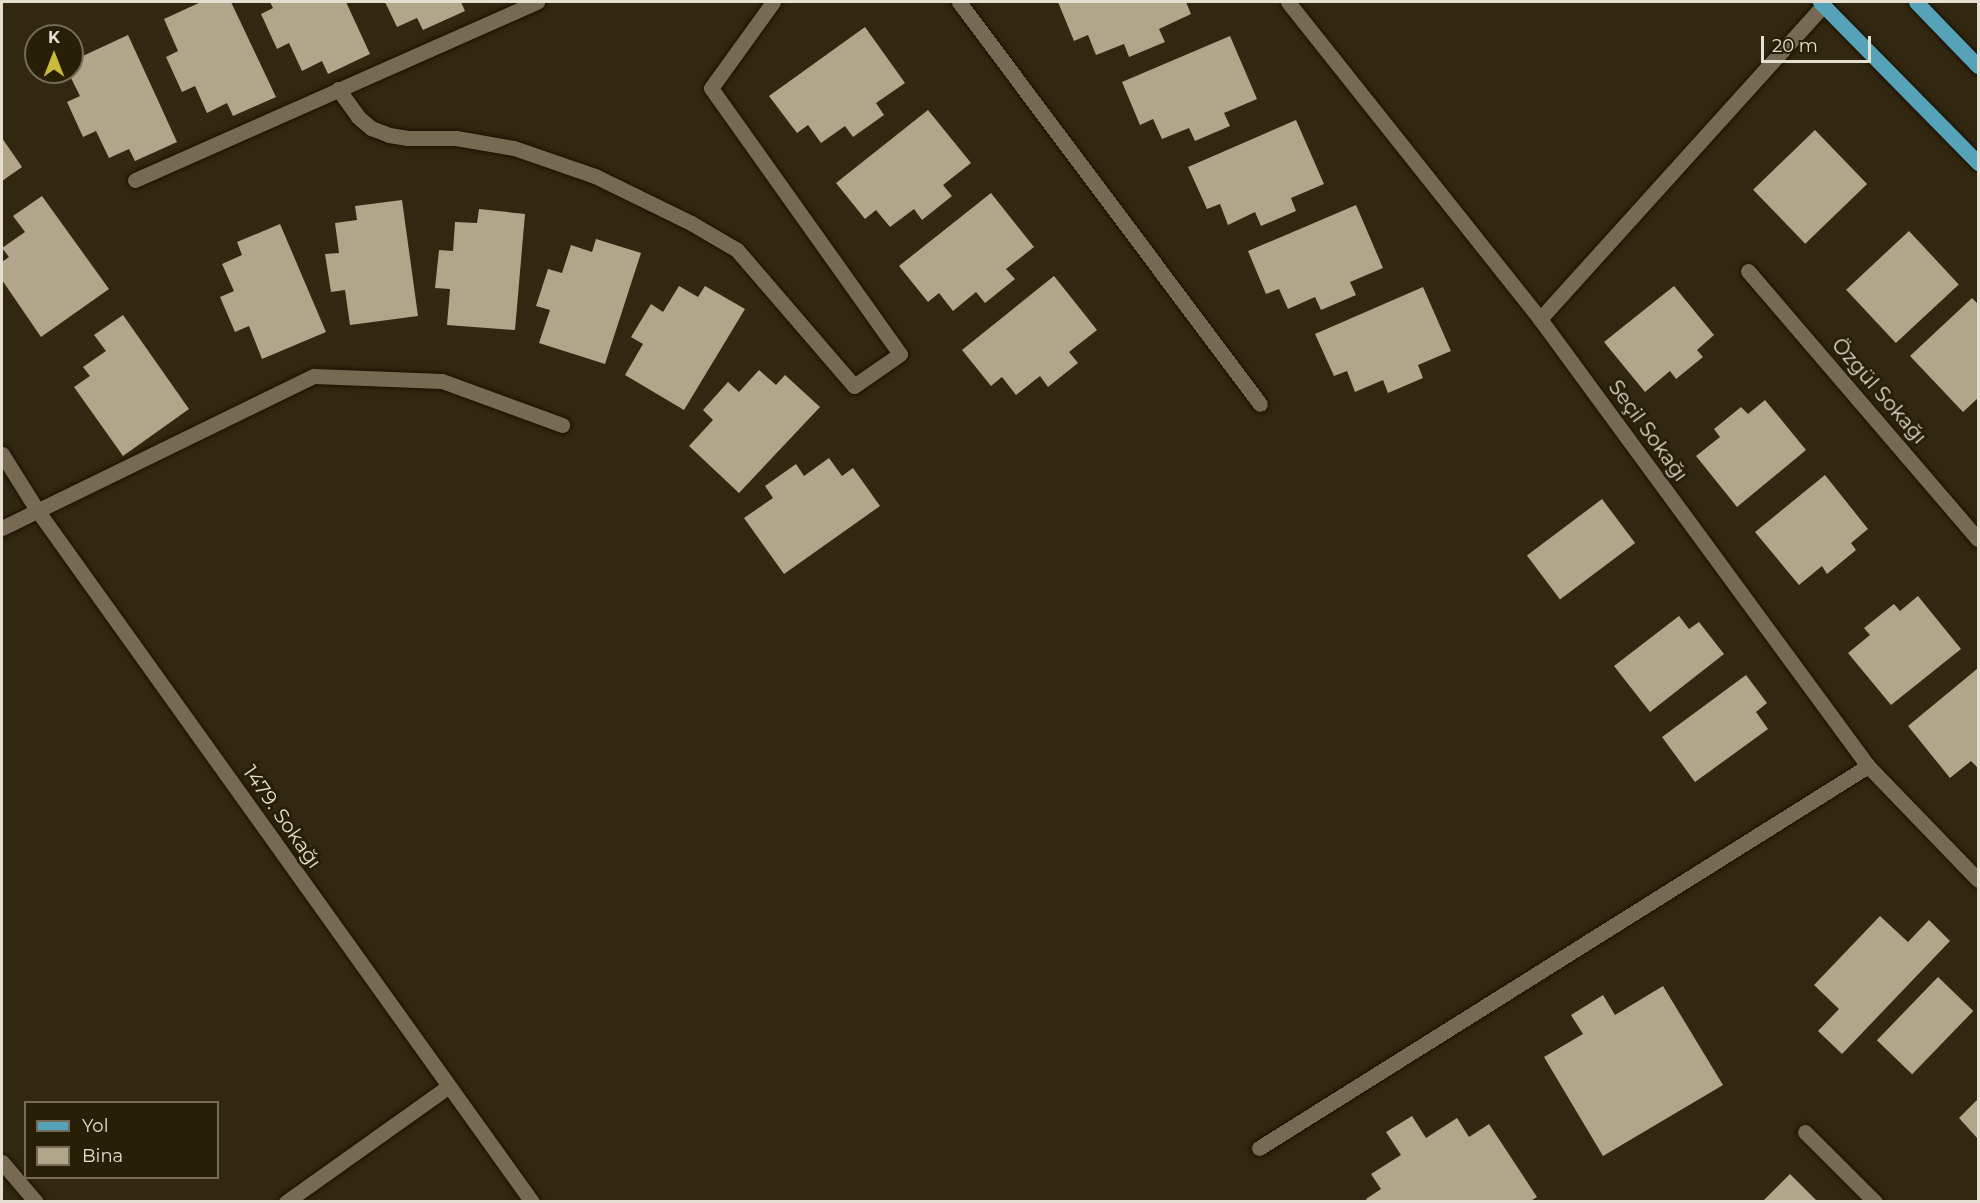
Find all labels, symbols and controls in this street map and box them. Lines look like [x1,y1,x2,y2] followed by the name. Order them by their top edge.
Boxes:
[24,24,84,84] north arrow
[1764,24,1874,62] scale bar
[48,28,60,47] text: K
[1772,35,1818,57] text: 20 m
[1827,333,1931,449] street label: Özgül Sokağı
[1603,376,1693,486] street label: Seçil Sokağı
[238,761,326,873] street label: 1479. Sokağı
[24,1101,219,1179] legend
[82,1115,108,1137] text: Yol
[82,1145,123,1167] text: Bina

